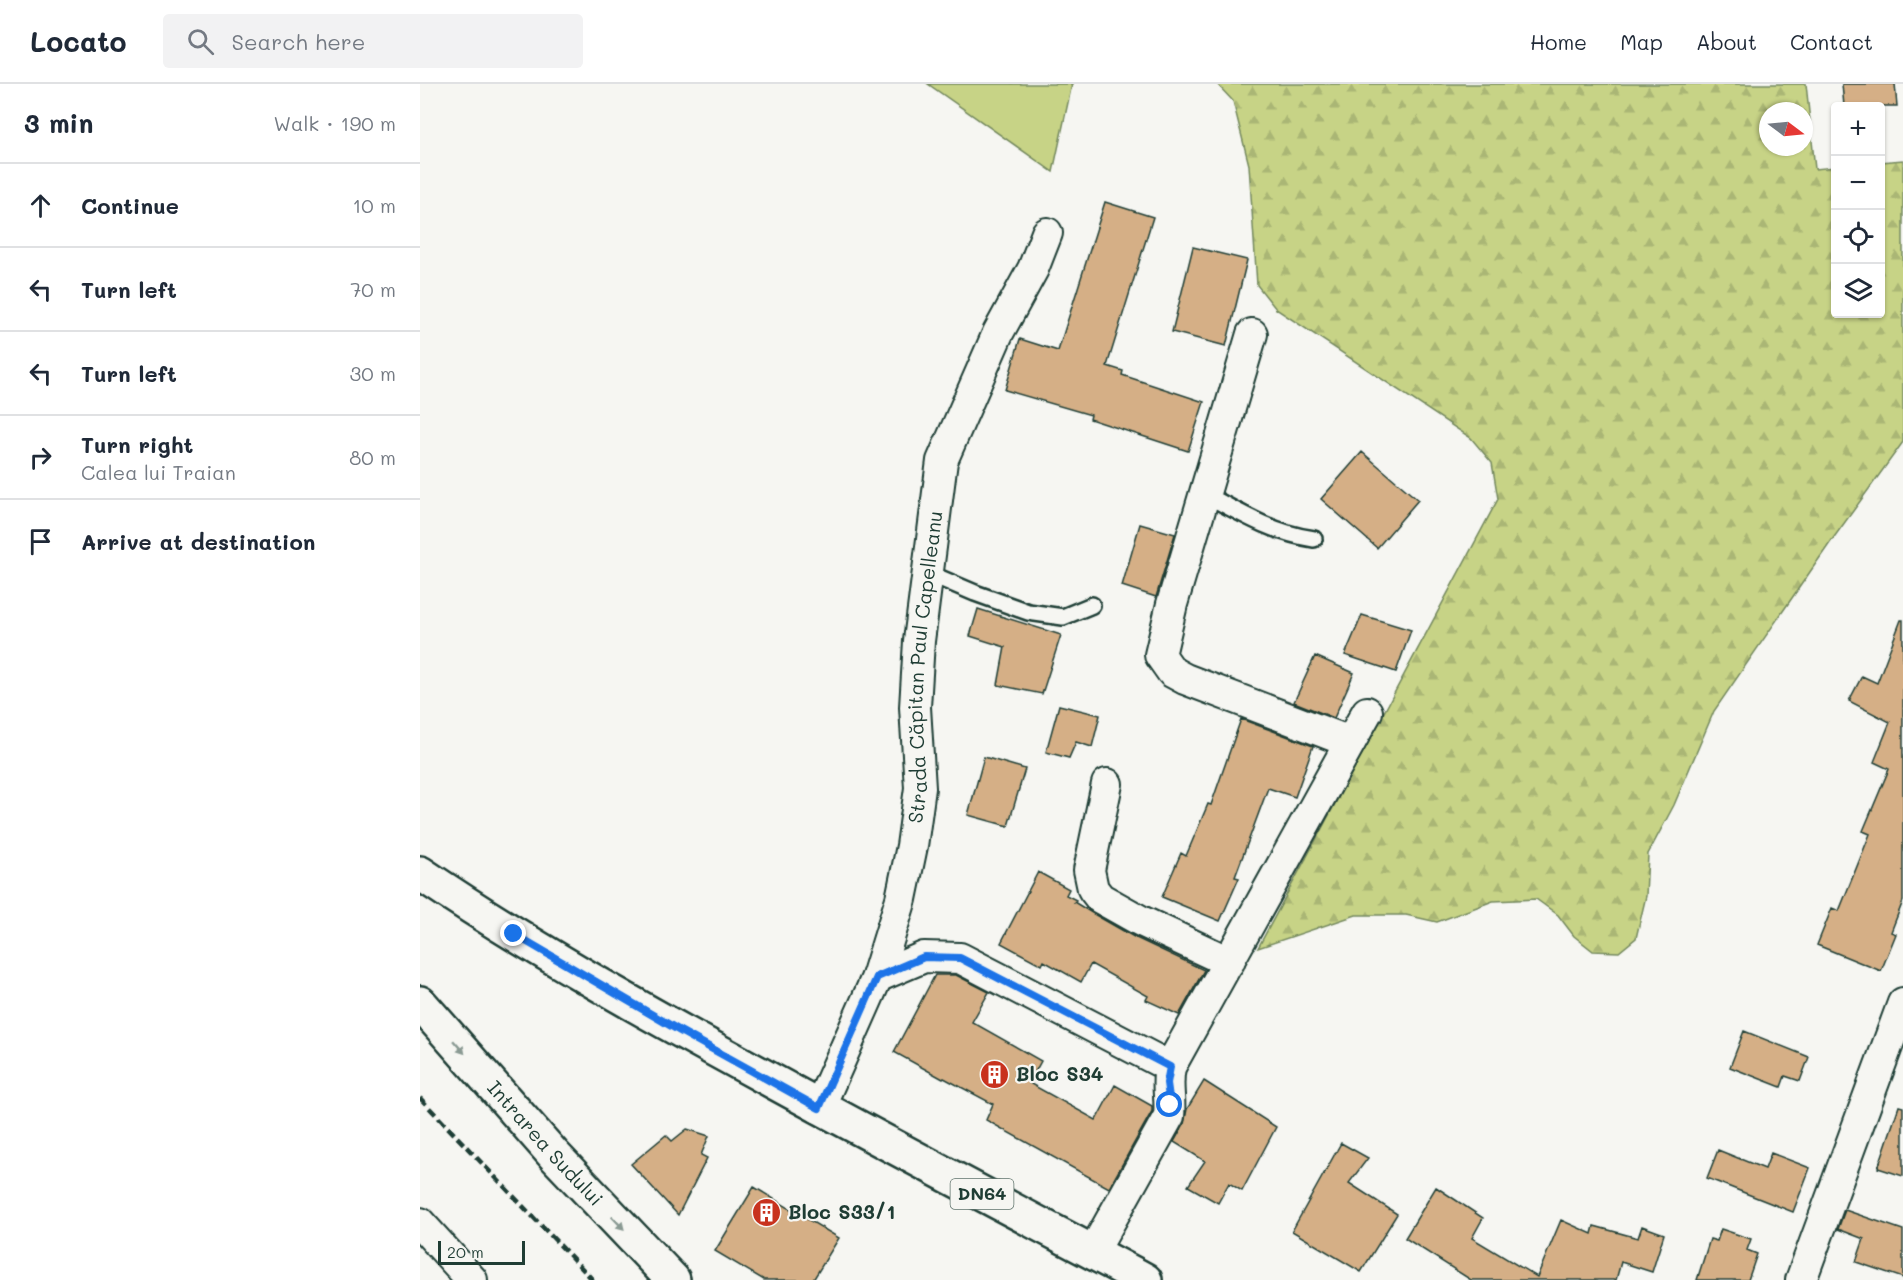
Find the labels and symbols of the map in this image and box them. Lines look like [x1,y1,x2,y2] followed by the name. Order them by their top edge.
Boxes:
[1759,102,1813,156] north arrow
[901,509,948,825] street label: Strada Căpitan Paul Capelleanu
[500,920,526,946] route end
[452,1039,465,1054] one-way arrow
[979,1058,1011,1090] building icon: Bloc S34
[1016,1060,1104,1086] place label: Bloc S34
[482,1075,609,1211] street label: Intrarea Sudului
[1156,1091,1182,1117] route start
[950,1179,1014,1209] road number: DN64
[751,1196,783,1228] building icon: Bloc S33/1
[788,1198,895,1224] place label: Bloc S33/1
[611,1215,625,1230] one-way arrow
[438,1238,525,1266] scale bar

